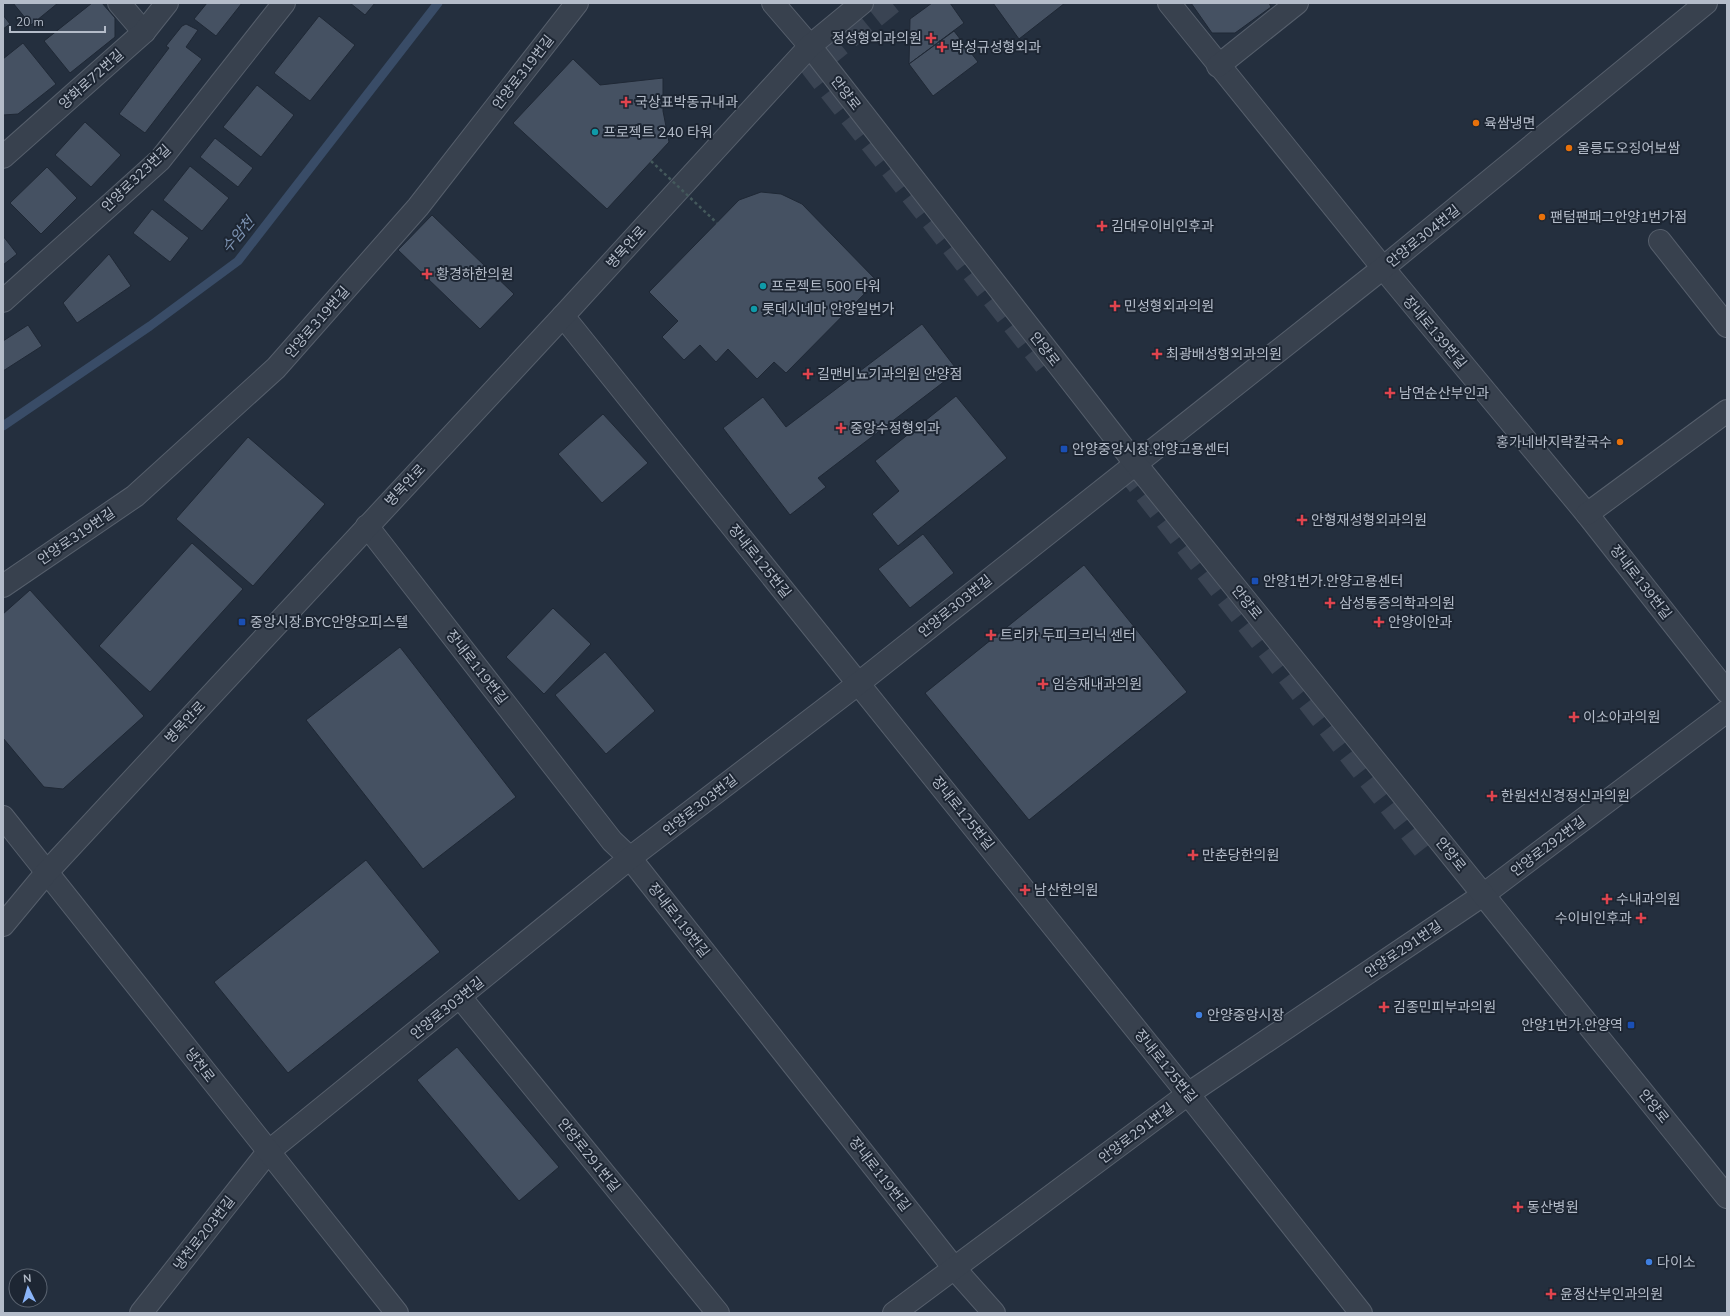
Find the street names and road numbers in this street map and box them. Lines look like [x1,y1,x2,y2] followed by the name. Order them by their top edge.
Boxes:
[488,31,558,113] street label: 안양로319번길
[55,45,128,114] street label: 양화로72번길
[826,72,865,114] street label: 안양로
[98,140,175,216] street label: 안양로323번길
[1383,201,1464,272] street label: 안양로304번길
[602,222,651,273] street label: 병목안로
[281,282,354,362] street label: 안양로319번길
[1399,292,1471,373] street label: 장내로139번길
[1025,328,1064,370] street label: 안양로
[381,460,430,511] street label: 병목안로
[34,503,119,569] street label: 안양로319번길
[724,521,795,602] street label: 장내로125번길
[1606,541,1676,623] street label: 장내로139번길
[915,571,996,642] street label: 안양로303번길
[1227,581,1266,623] street label: 안양로
[442,626,512,708] street label: 장내로119번길
[161,697,210,748] street label: 병목안로
[659,770,741,840] street label: 안양로303번길
[927,773,998,854] street label: 장내로125번길
[1507,812,1590,881] street label: 안양로292번길
[1431,833,1470,875] street label: 안양로
[644,879,714,961] street label: 장내로119번길
[1361,916,1446,982] street label: 안양로291번길
[407,973,488,1044] street label: 안양로303번길
[1130,1026,1201,1107] street label: 장내로125번길
[180,1044,219,1086] street label: 냉천로
[1634,1085,1673,1127] street label: 안양로
[1095,1099,1178,1168] street label: 안양로291번길
[553,1115,624,1196] street label: 안양로291번길
[845,1133,915,1215] street label: 장내로119번길
[169,1192,239,1274] street label: 냉천로203번길

